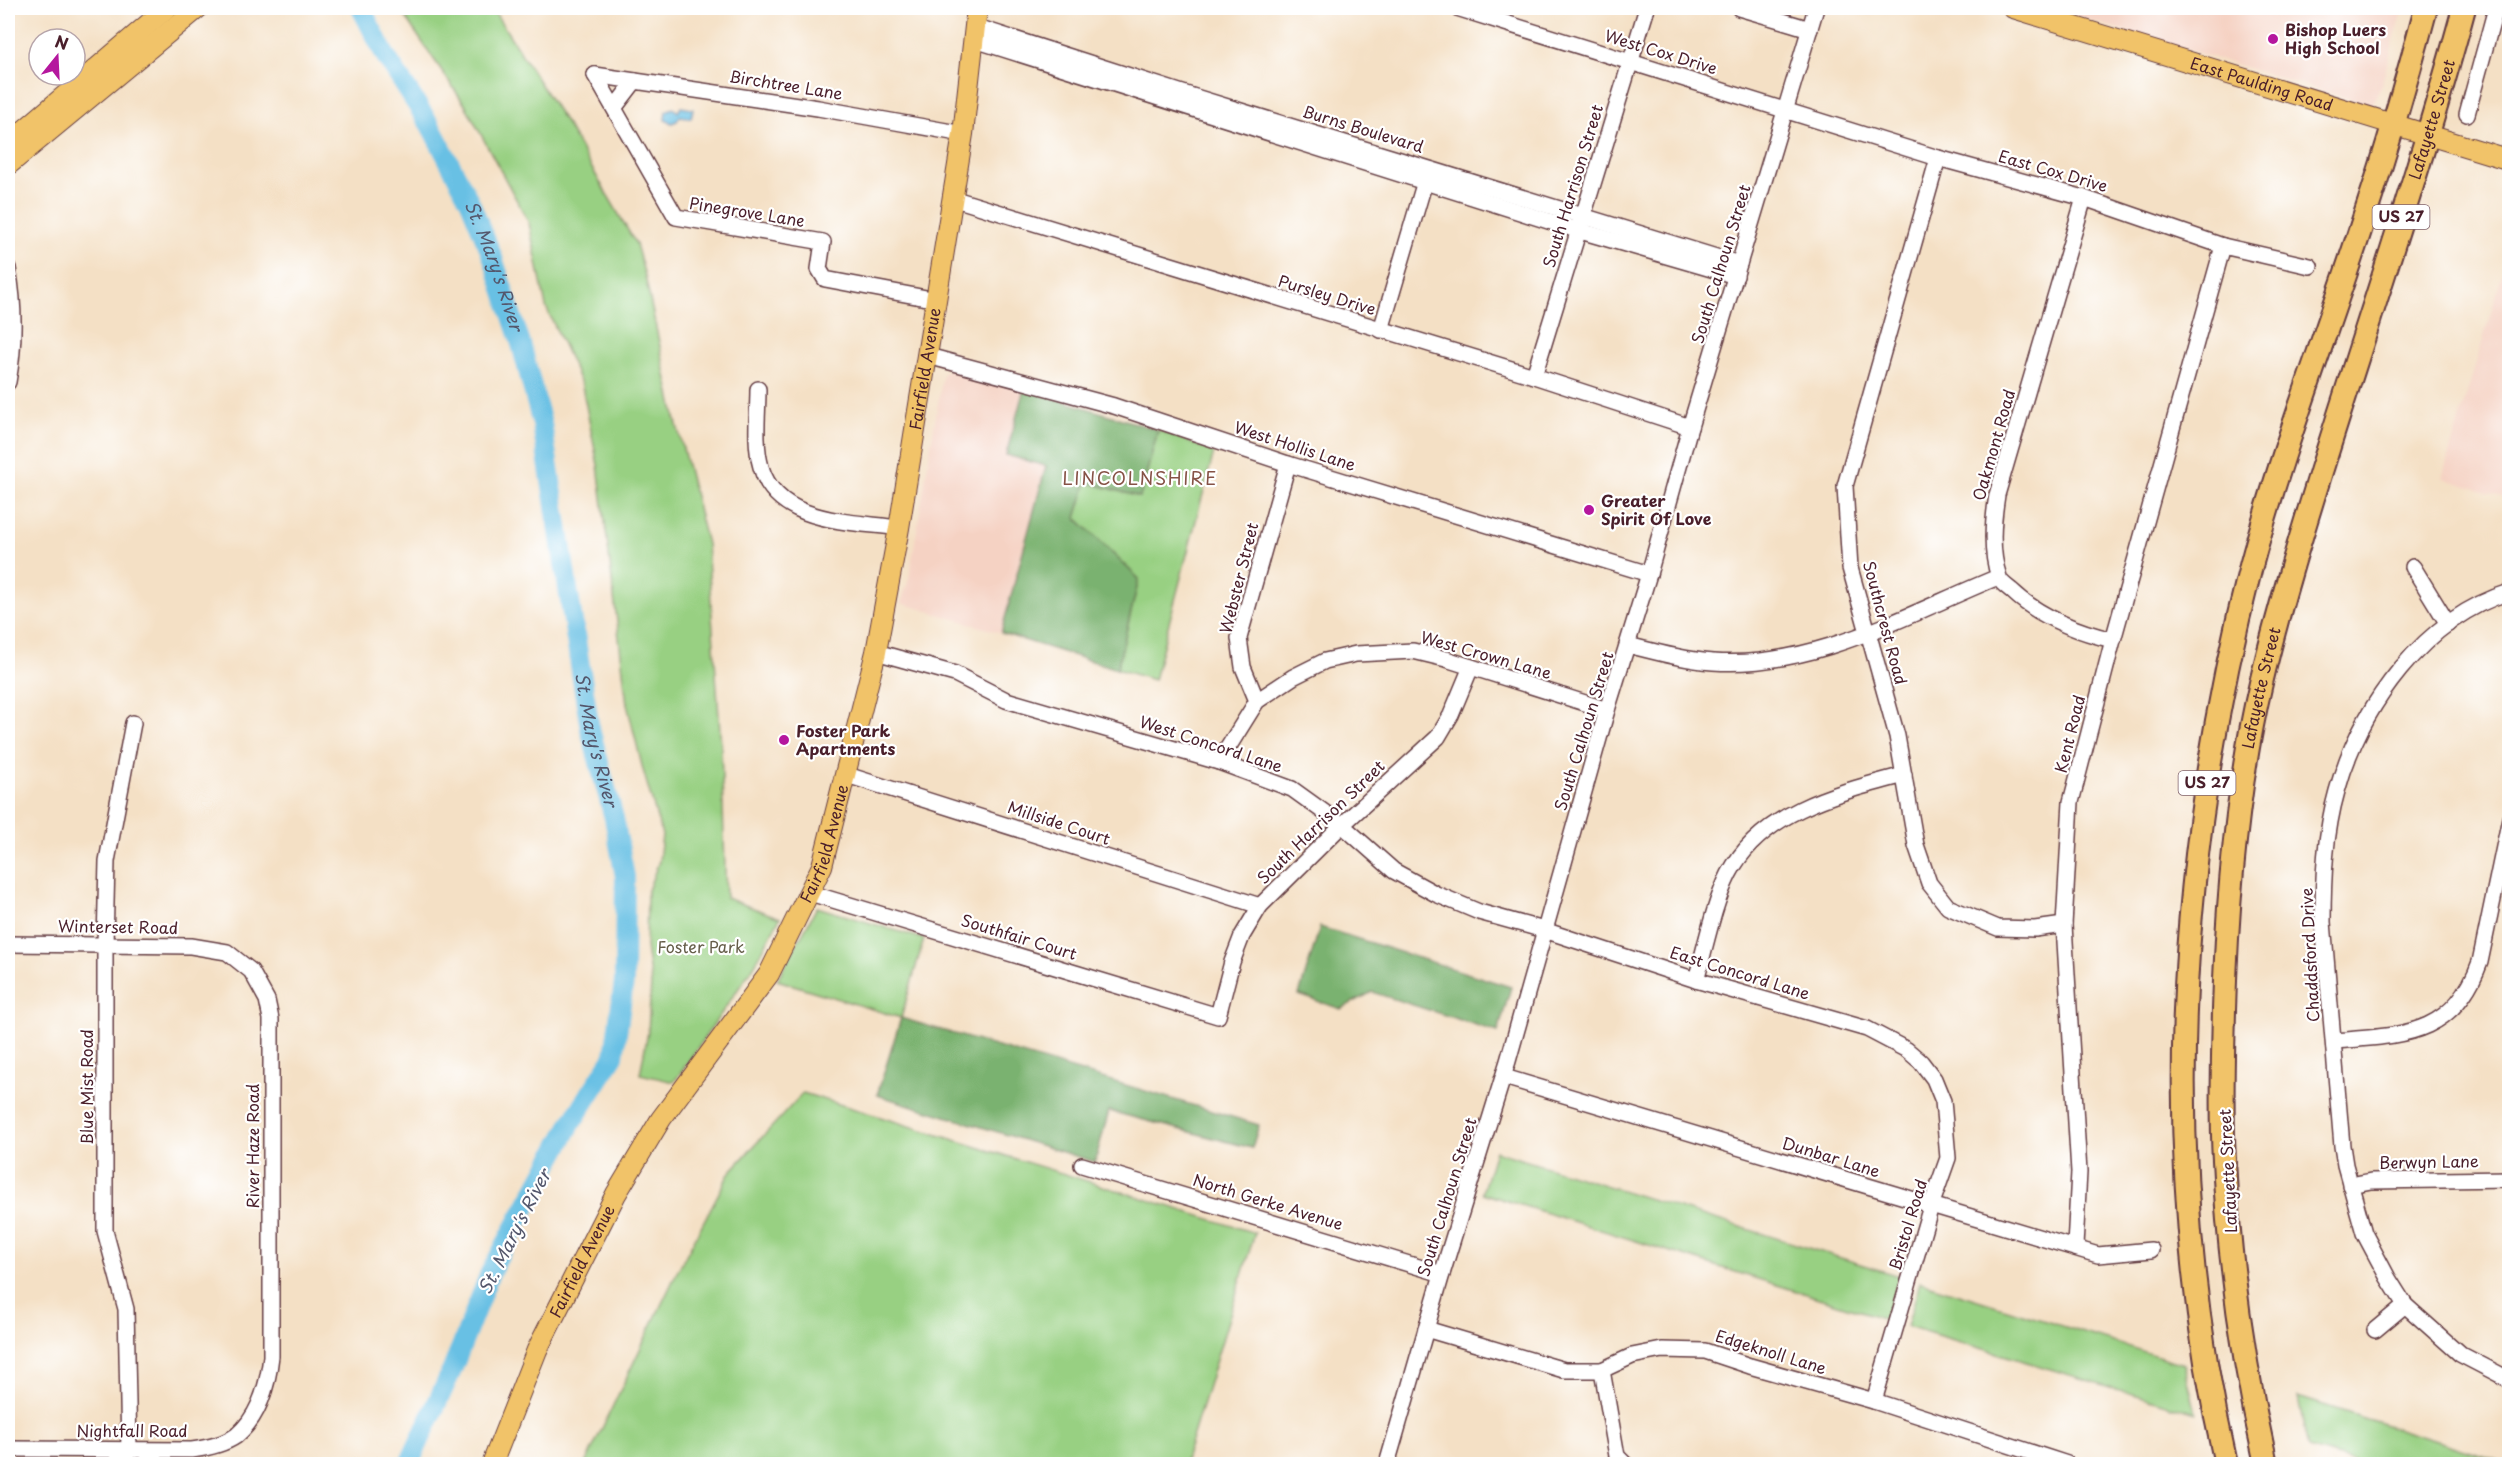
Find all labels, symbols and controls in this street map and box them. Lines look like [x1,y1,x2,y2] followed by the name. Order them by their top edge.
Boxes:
[2285,17,2386,59] place label: Bishop Luers High School
[1602,23,1721,80] street label: West Cox Drive
[27,27,87,87] north arrow
[52,28,72,55] text: N
[2266,32,2280,46] marker: Bishop Luers High School
[2188,50,2336,116] street label: East Paulding Road
[2402,56,2460,182] street label: Lafayette Street
[728,63,845,105] street label: Birchtree Lane
[1300,98,1427,158] street label: Burns Boulevard
[1536,101,1608,270] street label: South Harrison Street
[1996,143,2111,197] street label: East Cox Drive
[1684,181,1756,346] street label: South Calhoun Street
[688,190,807,232] street label: Pinegrove Lane
[459,196,532,337] water label: St. Mary's River
[2372,205,2430,229] road number: US 27
[1275,268,1379,320] street label: Pursley Drive
[902,306,946,432] street label: Fairfield Avenue
[1966,386,2020,503] street label: Oakmont Road
[1231,414,1359,476] street label: West Hollis Lane
[1062,464,1218,491] district label: LINCOLNSHIRE
[1601,488,1712,530] place label: Greater Spirit Of Love
[1582,503,1596,517] marker: Greater Spirit Of Love
[1213,520,1263,636] street label: Webster Street
[1858,558,1914,687] street label: Southcrest Road
[1418,624,1555,684] street label: West Crown Lane
[2235,624,2286,751] street label: Lafayette Street
[1547,648,1619,813] street label: South Calhoun Street
[569,671,626,812] water label: St. Mary's River
[2048,692,2090,775] street label: Kent Road
[1137,709,1286,778] street label: West Concord Lane
[796,718,895,760] place label: Foster Park Apartments
[777,733,791,747] marker: Foster Park Apartments
[1251,754,1390,889] street label: South Harrison Street
[2178,771,2236,795] road number: US 27
[793,781,853,907] street label: Fairfield Avenue
[1005,794,1114,850] street label: Millside Court
[2293,887,2325,1023] street label: Chaddsford Drive
[959,907,1080,965] street label: Southfair Court
[58,913,178,939] street label: Winterset Road
[657,934,745,958] park label: Foster Park
[1667,939,1813,1005] street label: East Concord Lane
[74,1029,98,1145] street label: Blue Mist Road
[240,1083,264,1209] street label: River Haze Road
[2212,1108,2242,1234] street label: Lafayette Street
[1410,1114,1482,1279] street label: South Calhoun Street
[1779,1130,1883,1182] street label: Dunbar Lane
[2379,1148,2479,1174] street label: Berwyn Lane
[471,1162,558,1298] water label: St. Mary's River
[1190,1167,1346,1235] street label: North Gerke Avenue
[1882,1176,1932,1273] street label: Bristol Road
[542,1200,620,1321] street label: Fairfield Avenue
[1713,1323,1830,1379] street label: Edgeknoll Lane
[77,1418,187,1442] street label: Nightfall Road

